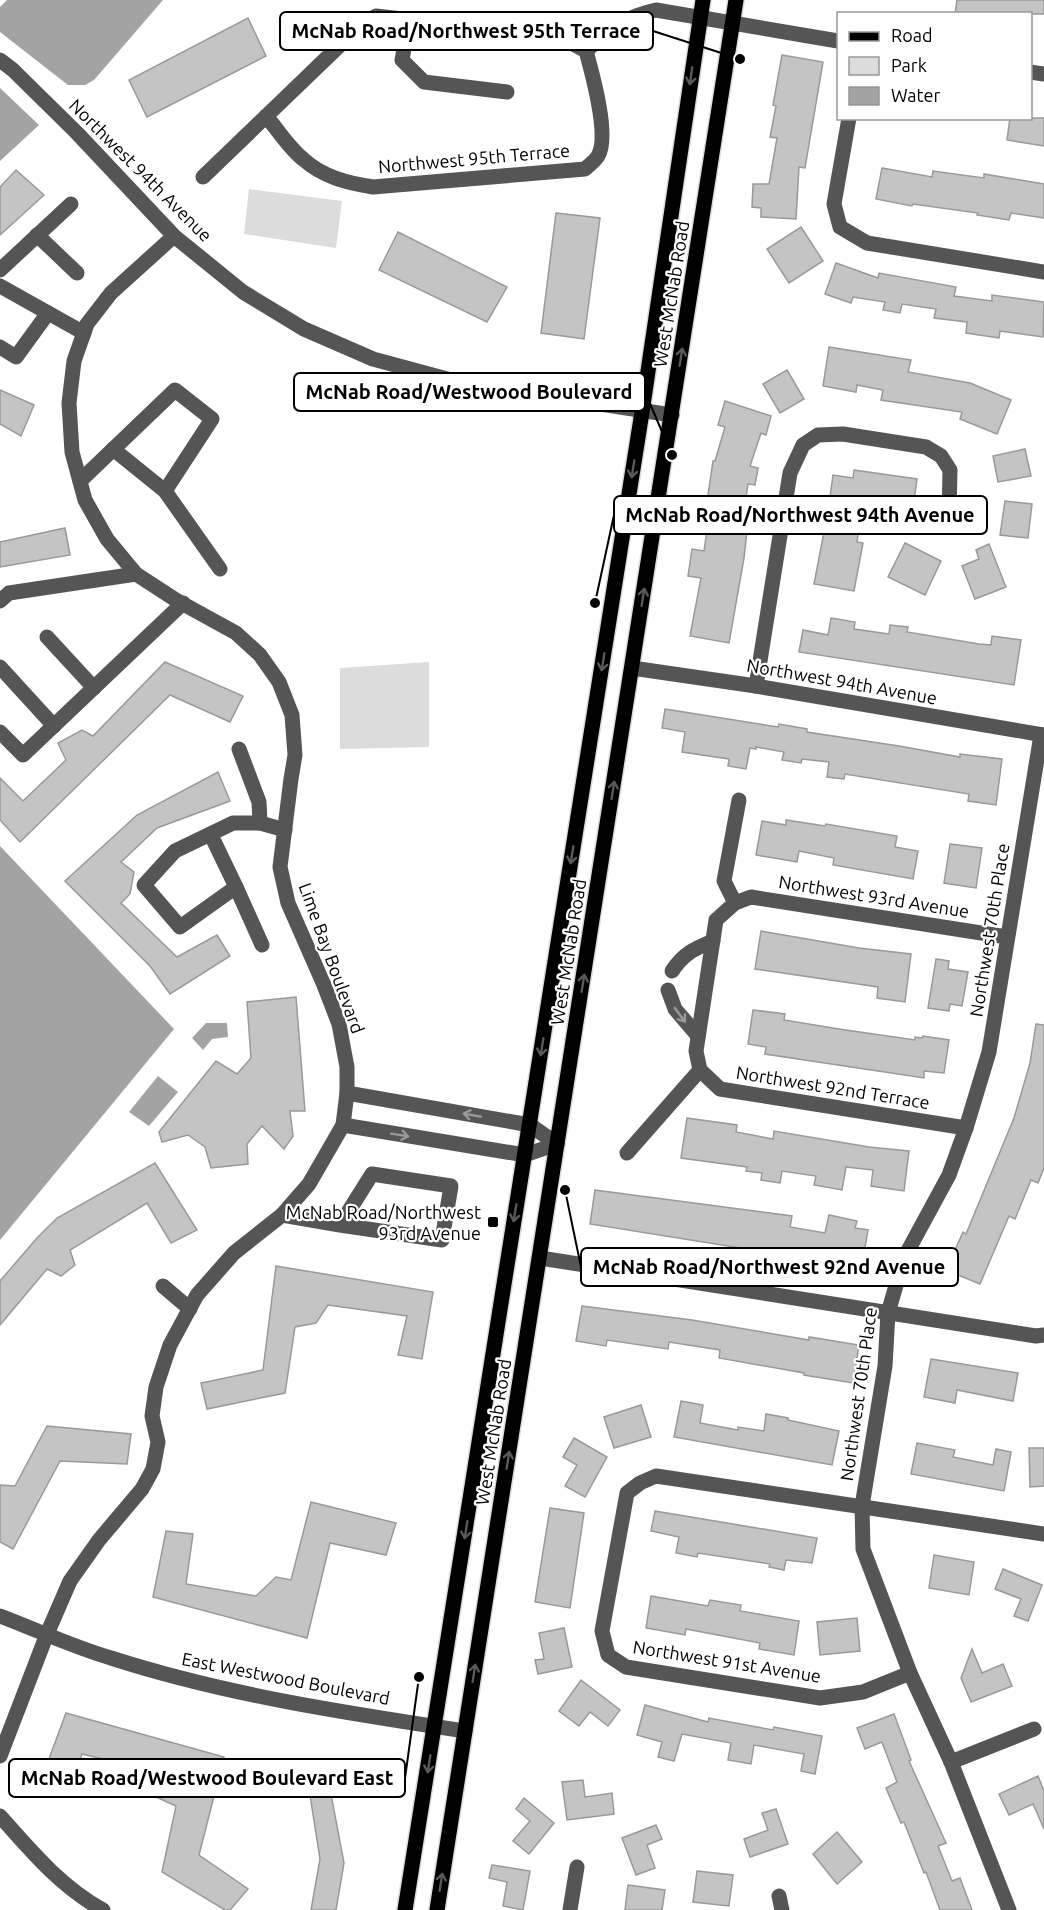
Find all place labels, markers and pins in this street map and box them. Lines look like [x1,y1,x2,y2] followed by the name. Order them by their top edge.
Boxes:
[280,12,653,50] callout: McNab Road/Northwest 95th Terrace
[294,373,645,411] callout: McNab Road/Westwood Boulevard
[614,496,987,534] callout: McNab Road/Northwest 94th Avenue
[286,1202,481,1243] place label: McNab Road/Northwest 93rd Avenue
[486,1215,500,1229] marker: McNab Road/Northwest 93rd Avenue
[581,1248,958,1286] callout: McNab Road/Northwest 92nd Avenue
[9,1759,405,1797] callout: McNab Road/Westwood Boulevard East

